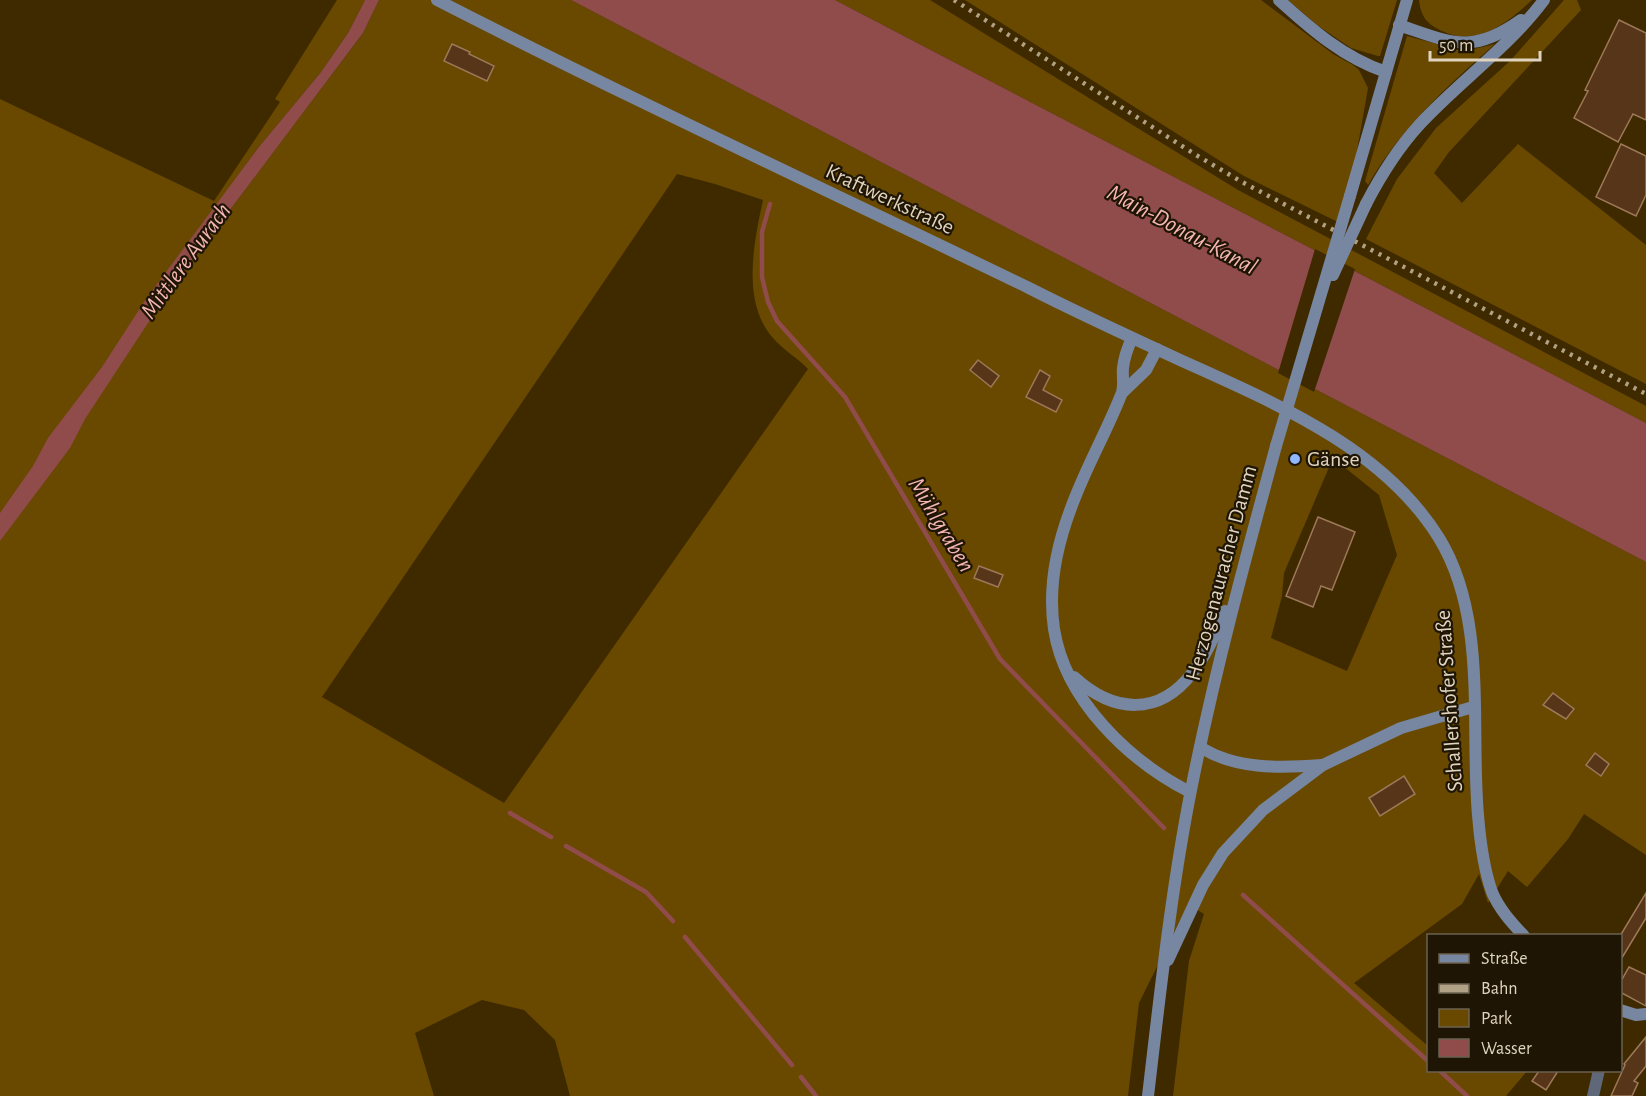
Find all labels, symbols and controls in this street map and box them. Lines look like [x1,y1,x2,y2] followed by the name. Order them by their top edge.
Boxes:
[1430,24,1540,62] scale bar
[1439,37,1473,55] text: 50 m
[822,160,958,238] street label: Kraftwerkstraße
[1103,180,1261,280] water label: Main-Donau-Kanal
[136,199,236,323] water label: Mittlere Aurach
[1307,448,1360,470] place label: Gänse
[1288,452,1302,466] marker: Gänse
[1182,463,1260,683] street label: Herzogenauracher Damm
[903,473,979,577] water label: Mühlgraben
[1432,609,1466,793] street label: Schallershofer Straße
[1427,934,1622,1072] legend
[1481,950,1527,968] text: Straße
[1481,980,1517,998] text: Bahn
[1481,1010,1513,1028] text: Park
[1481,1040,1532,1058] text: Wasser

